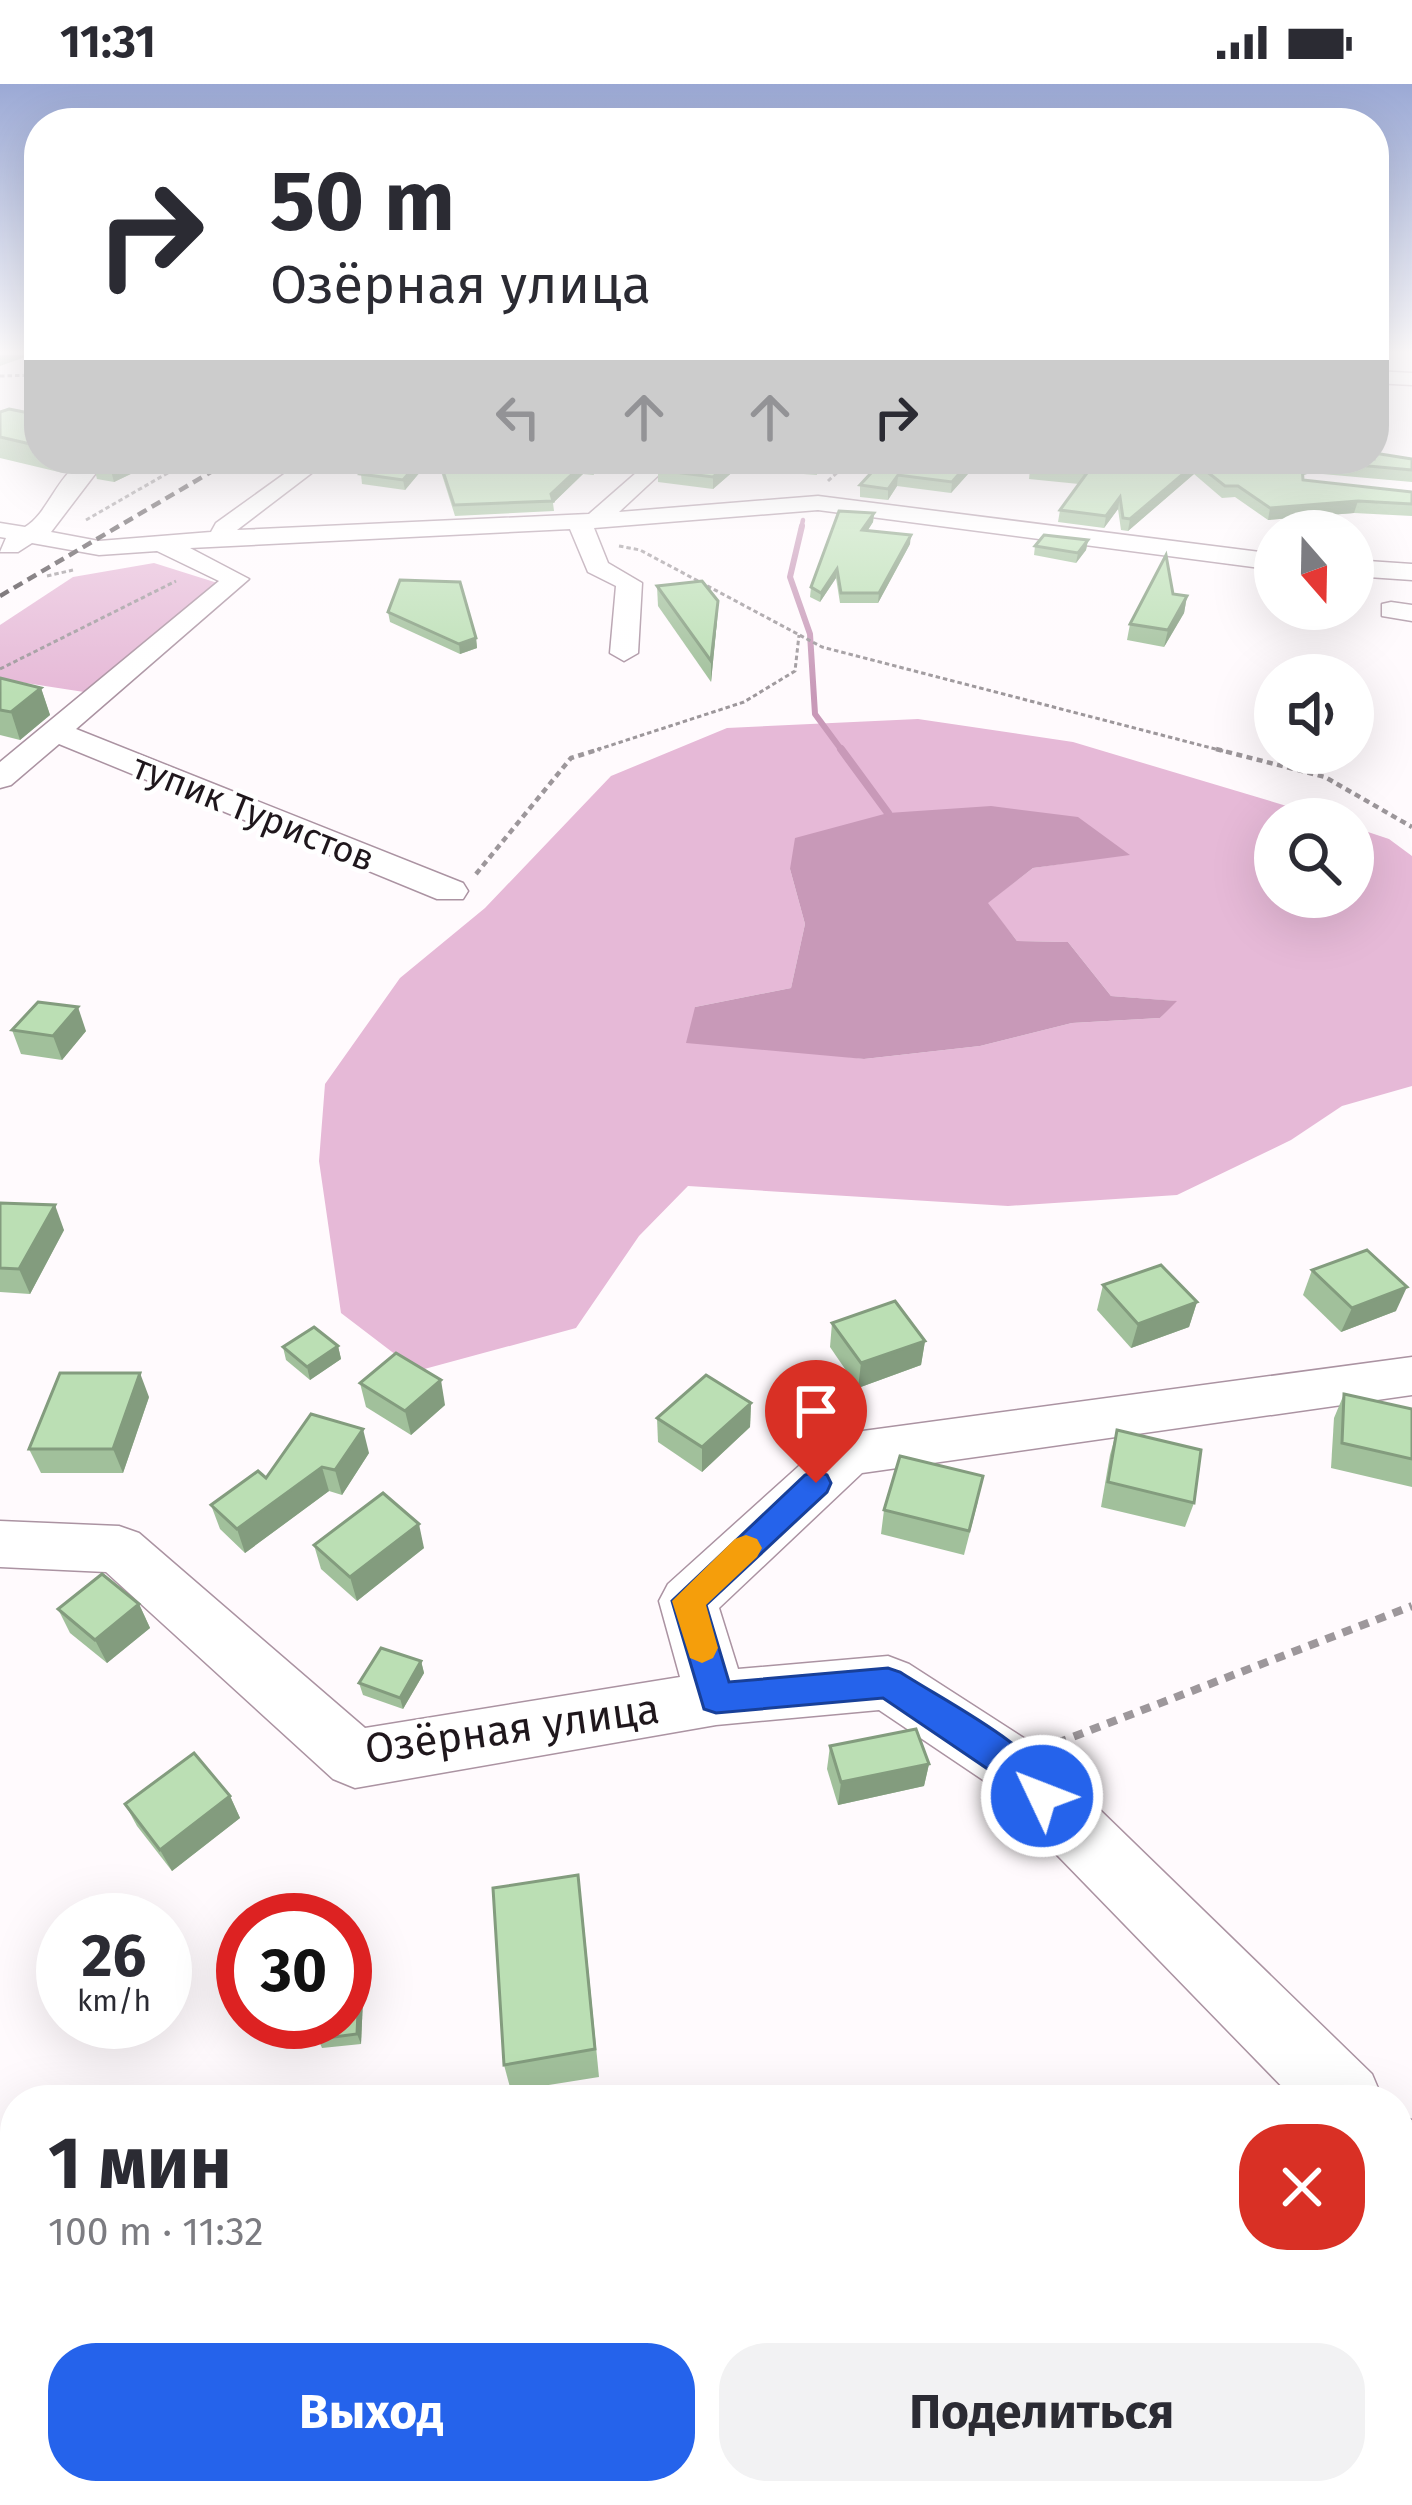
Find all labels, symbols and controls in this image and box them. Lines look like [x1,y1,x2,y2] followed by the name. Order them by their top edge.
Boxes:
[60,15,156,69] text: 11:31
[270,151,455,252] text: 50 m
[72,156,228,312] icon: right
[270,253,651,317] text: Озёрная улица
[485,384,551,450] icon: left
[611,384,677,450] icon: ahead
[737,384,803,450] icon: ahead
[863,384,929,450] icon: right
[1254,510,1374,630] north arrow
[1254,510,1374,918] map controls
[1254,654,1374,774] button: sound
[126,744,381,881] street label: тупик Туристов
[1254,798,1374,918] button: search
[765,1360,867,1483] pin
[783,1378,849,1444] icon: arrive
[362,1684,662,1774] street label: Озёрная улица
[979,1733,1105,1859] position arrow
[216,1893,372,2049] speed limit sign: 30
[82,1920,146,1992] text: 26
[77,1983,151,2019] text: km/h
[48,2121,232,2207] text: 1 мин
[1239,2124,1365,2250] button: close
[48,2209,264,2255] text: 100 m · 11:32
[48,2343,695,2481] button: Выход
[719,2343,1365,2481] button: Поделиться

